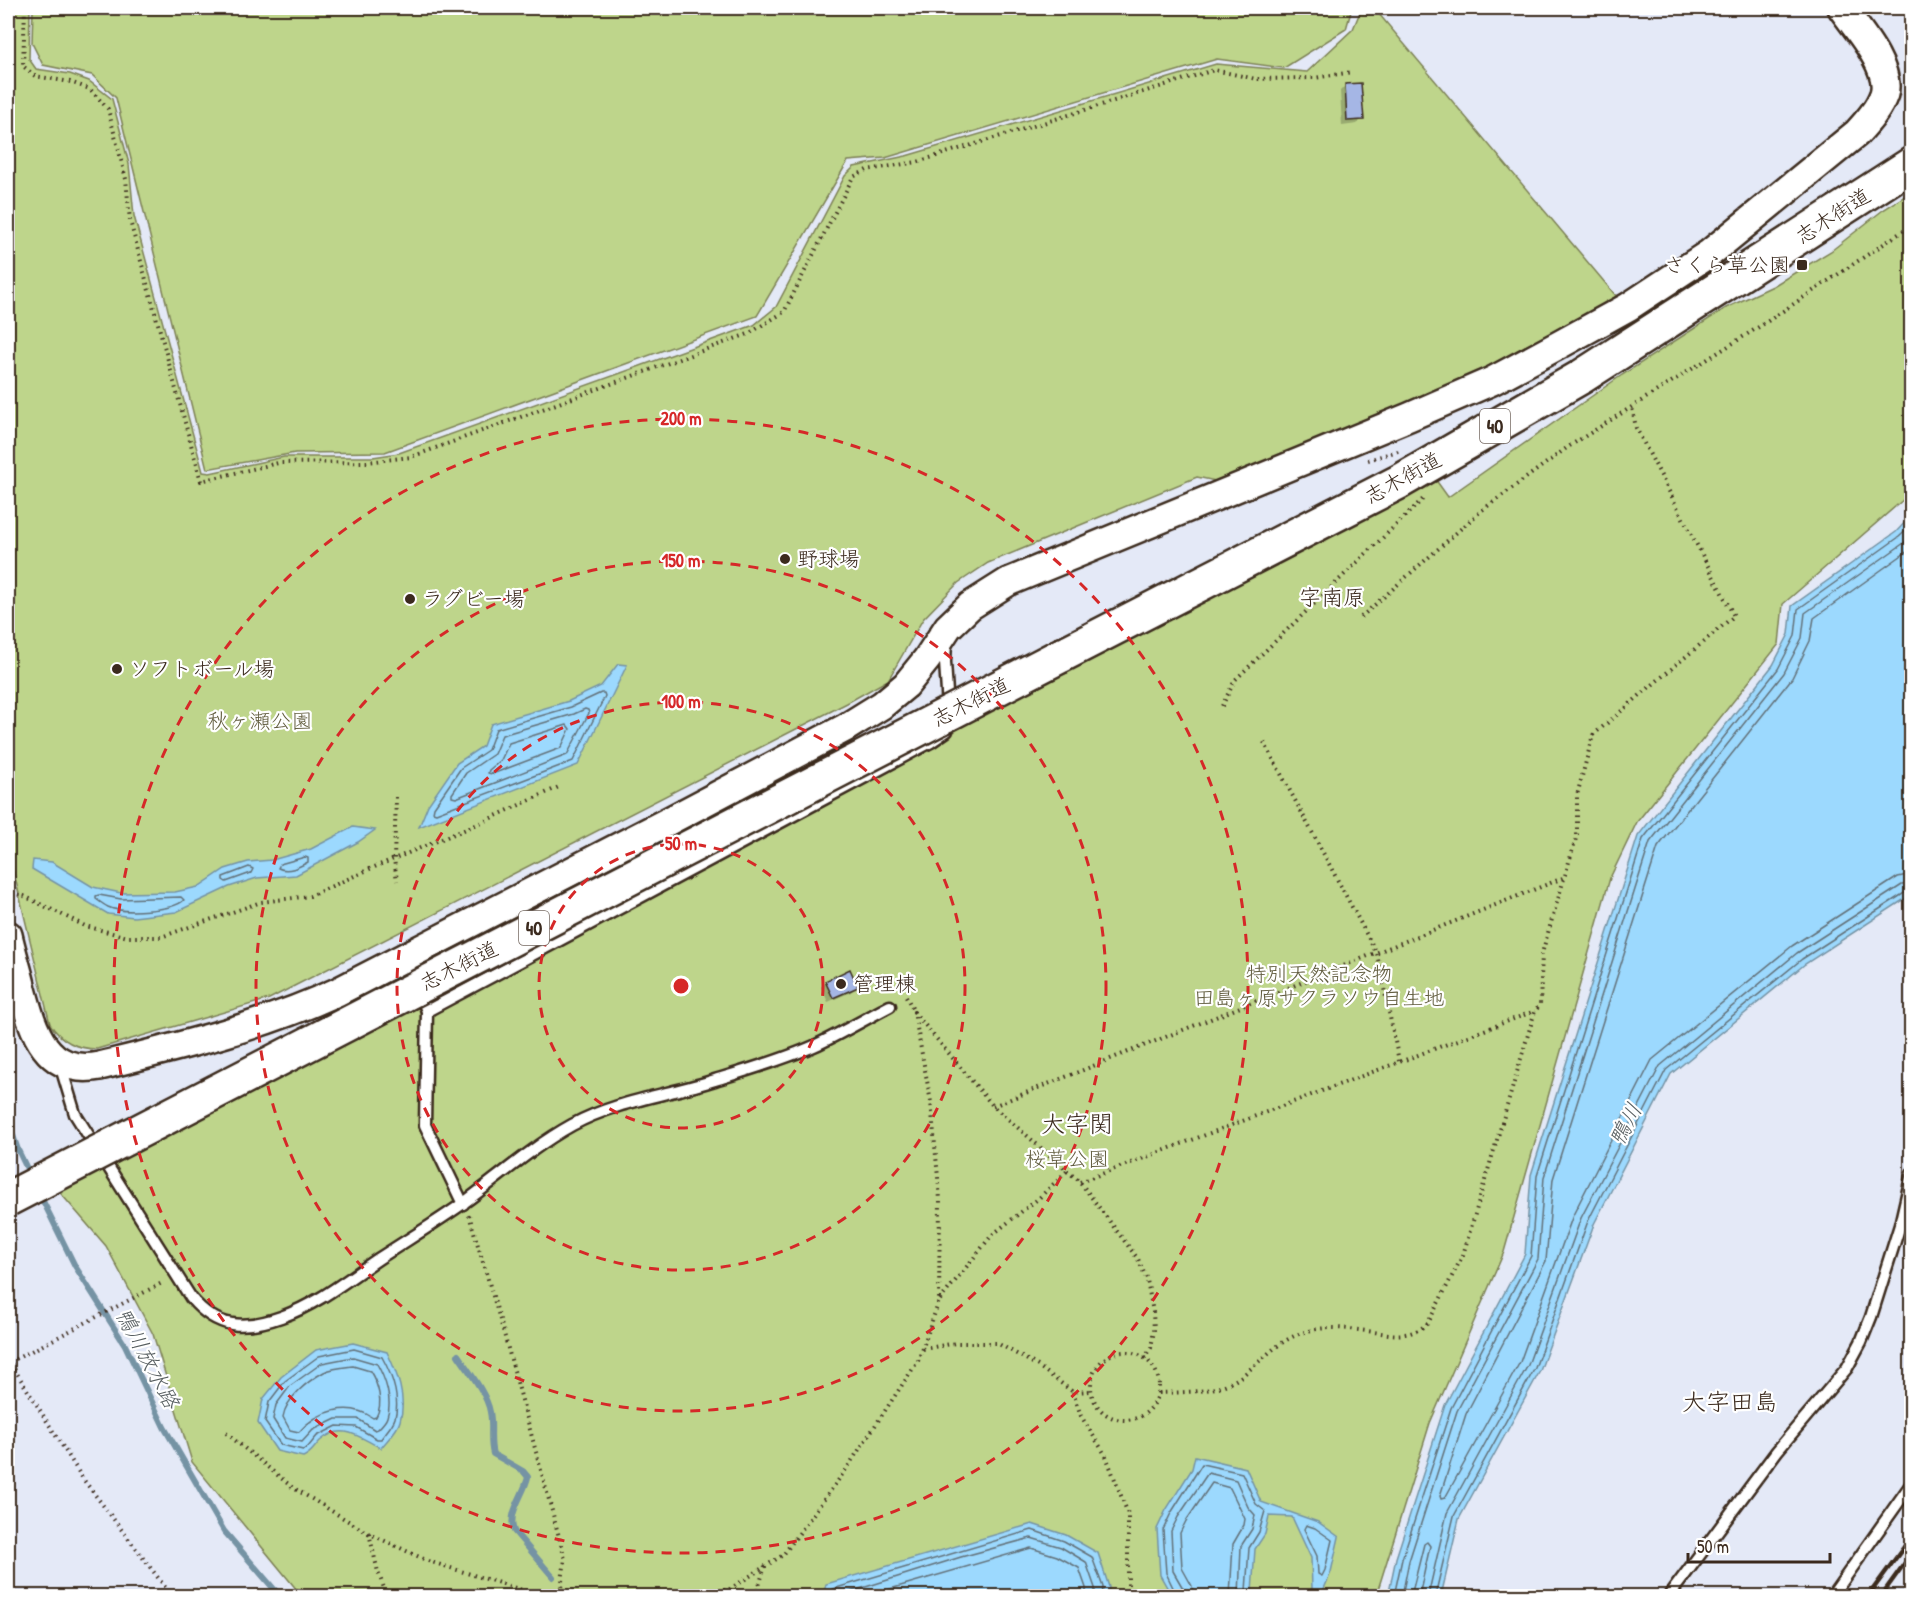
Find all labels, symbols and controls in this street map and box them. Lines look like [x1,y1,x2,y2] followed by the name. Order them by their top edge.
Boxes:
[1790,181,1876,251] street label: 志木街道
[1664,250,1790,279] place label: さくら草公園
[1795,258,1809,272] marker: さくら草公園
[661,406,701,431] text: 200 m
[1480,409,1510,443] road number: 40
[1359,445,1447,511] street label: 志木街道
[797,544,860,573] place label: 野球場
[662,548,700,573] text: 150 m
[778,552,792,566] marker: 野球場
[1299,582,1365,612] district label: 字南原
[422,584,525,613] place label: ラグビー場
[403,592,417,606] marker: ラグビー場
[129,654,275,683] place label: ソフトボール場
[110,662,124,676] marker: ソフトボール場
[927,670,1015,734] street label: 志木街道
[661,689,701,714] text: 100 m
[208,706,313,735] park label: 秋ヶ瀬公園
[665,831,697,856] text: 50 m
[519,911,549,945] road number: 40
[415,934,503,998] street label: 志木街道
[1193,959,1445,1012] park label: 特別天然記念物 田島ヶ原サクラソウ自生地
[853,969,916,998] place label: 管理棟
[671,976,691,996] centre of rings
[834,977,848,991] marker: 管理棟
[1601,1098,1649,1150] water label: 鴨川
[1041,1107,1113,1139] district label: 大字関
[1025,1144,1109,1173] park label: 桜草公園
[109,1302,188,1415] water label: 鴨川放水路
[1682,1385,1778,1417] district label: 大字田島
[1688,1526,1830,1564] scale bar
[1697,1534,1729,1559] text: 50 m

